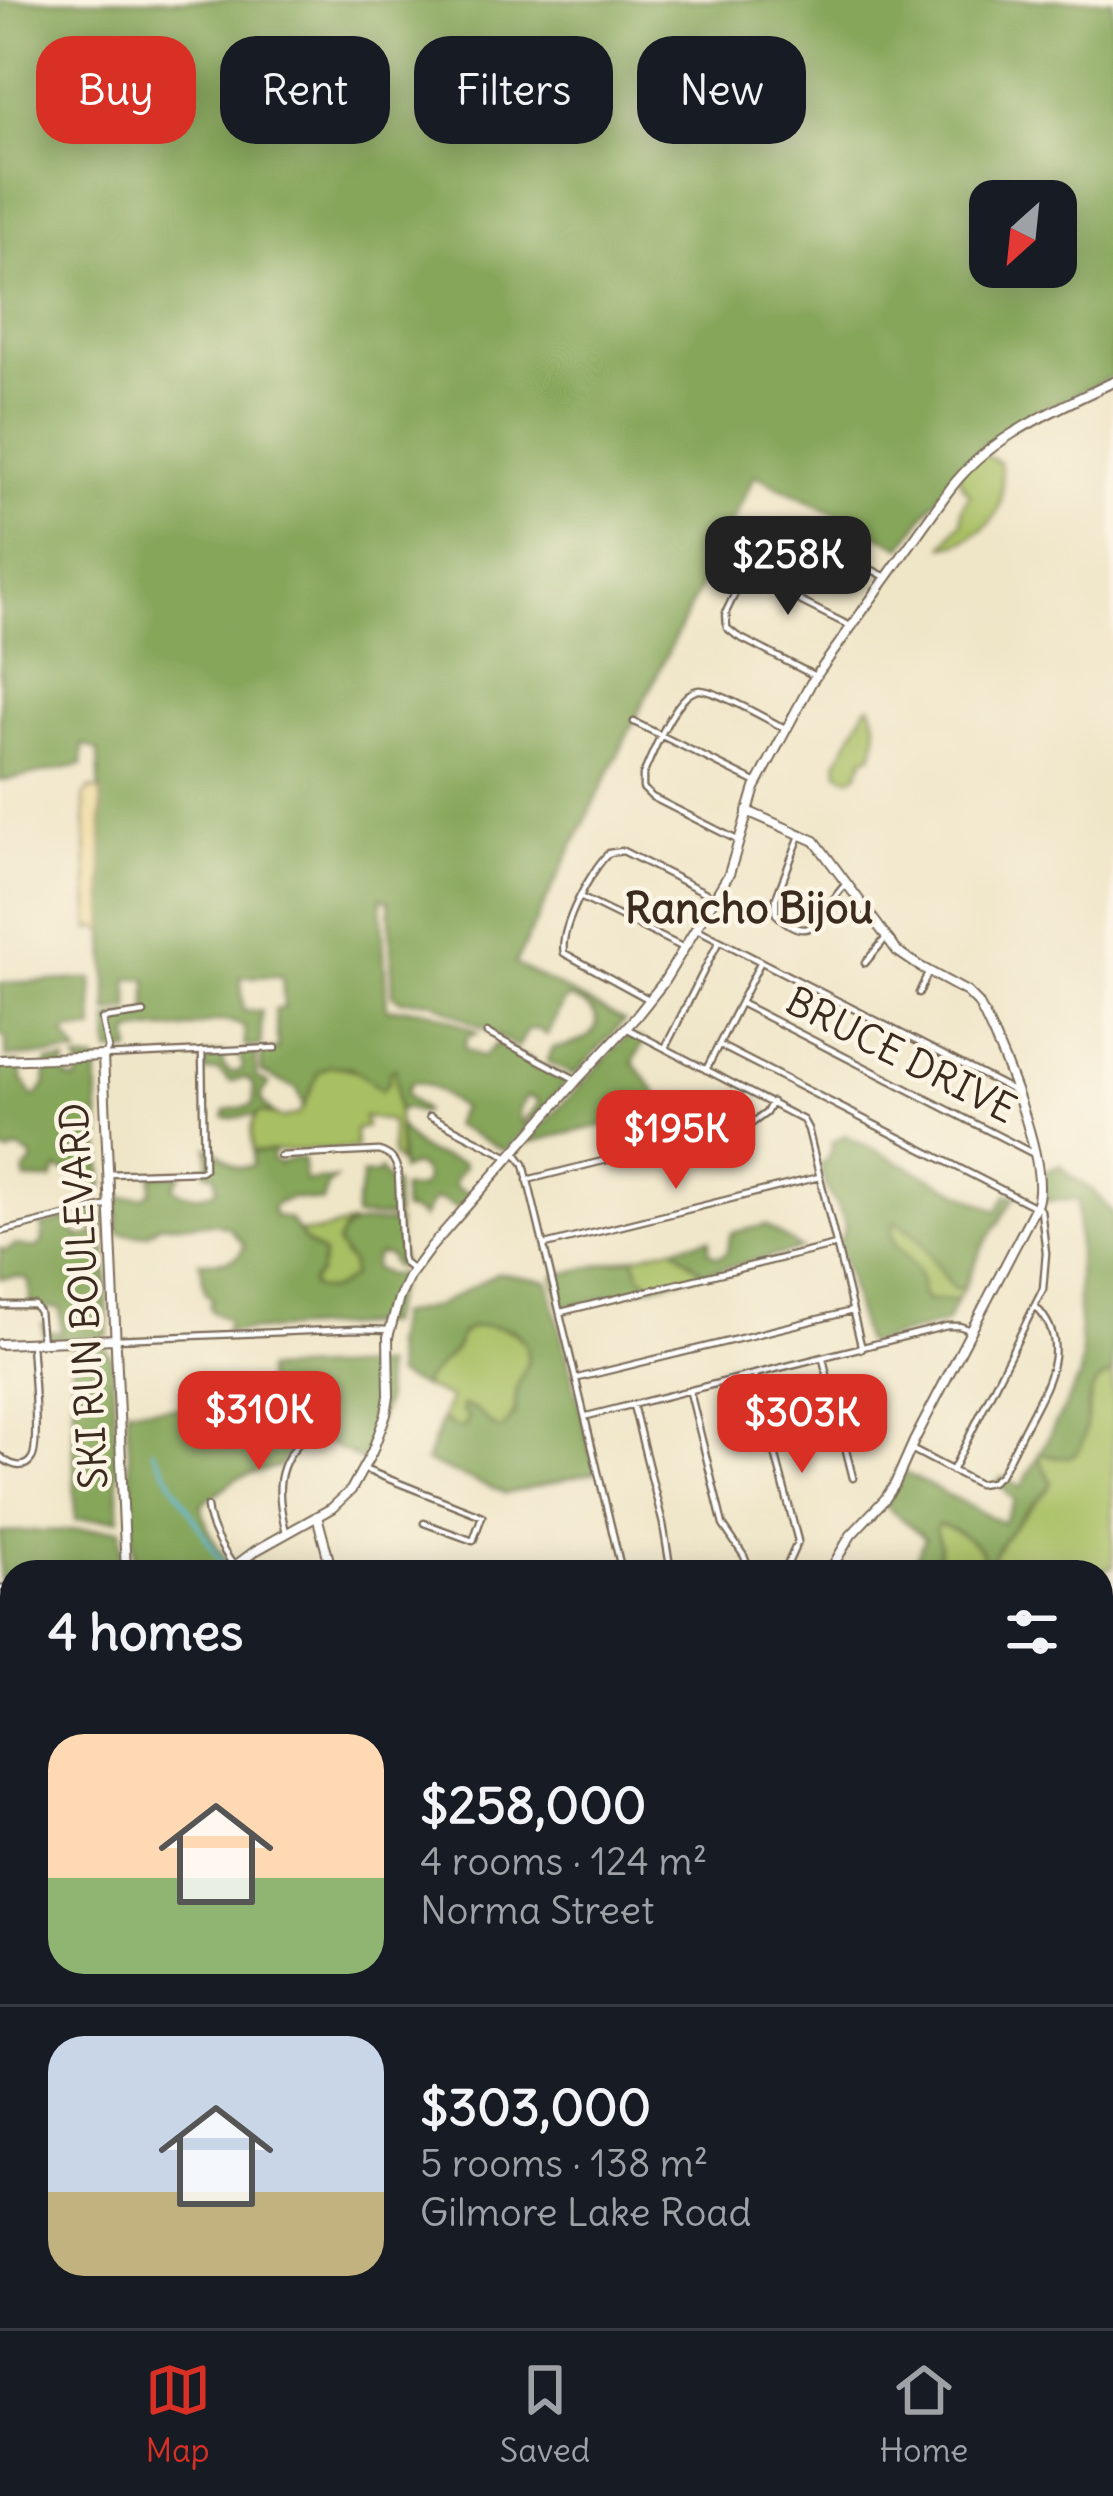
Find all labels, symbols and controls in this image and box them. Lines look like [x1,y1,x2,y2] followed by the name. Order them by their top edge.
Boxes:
[36,36,196,144] chip: Buy
[220,36,390,144] chip: Rent
[414,36,613,144] chip: Filters
[637,36,806,144] chip: New
[969,180,1077,288] north arrow
[969,180,1077,288] map controls
[704,516,872,618] pin: $258K
[732,530,844,579] text: $258K
[625,882,873,934] district label: Rancho Bijou
[778,976,1024,1134] street label: BRUCE DRIVE
[592,1090,760,1192] pin: $195K
[49,1101,119,1491] street label: SKI RUN BOULEVARD
[623,1104,729,1153] text: $195K
[175,1371,343,1473] pin: $310K
[718,1374,886,1476] pin: $303K
[205,1385,313,1434] text: $310K
[744,1388,860,1437] text: $303K
[999,1599,1065,1665] icon: filters
[48,1600,243,1664] text: 4 homes
[420,1773,646,1837] text: $258,000
[144,1782,288,1926] icon: home
[420,1837,707,1886] text: 4 rooms · 124 m²
[420,1886,654,1935] text: Norma Street
[420,2075,651,2139] text: $303,000
[144,2084,288,2228] icon: home
[420,2139,708,2188] text: 5 rooms · 138 m²
[420,2188,751,2237] text: Gilmore Lake Road
[145,2357,211,2471] tab: Map
[500,2357,590,2471] tab: Saved
[879,2357,968,2471] tab: Home

